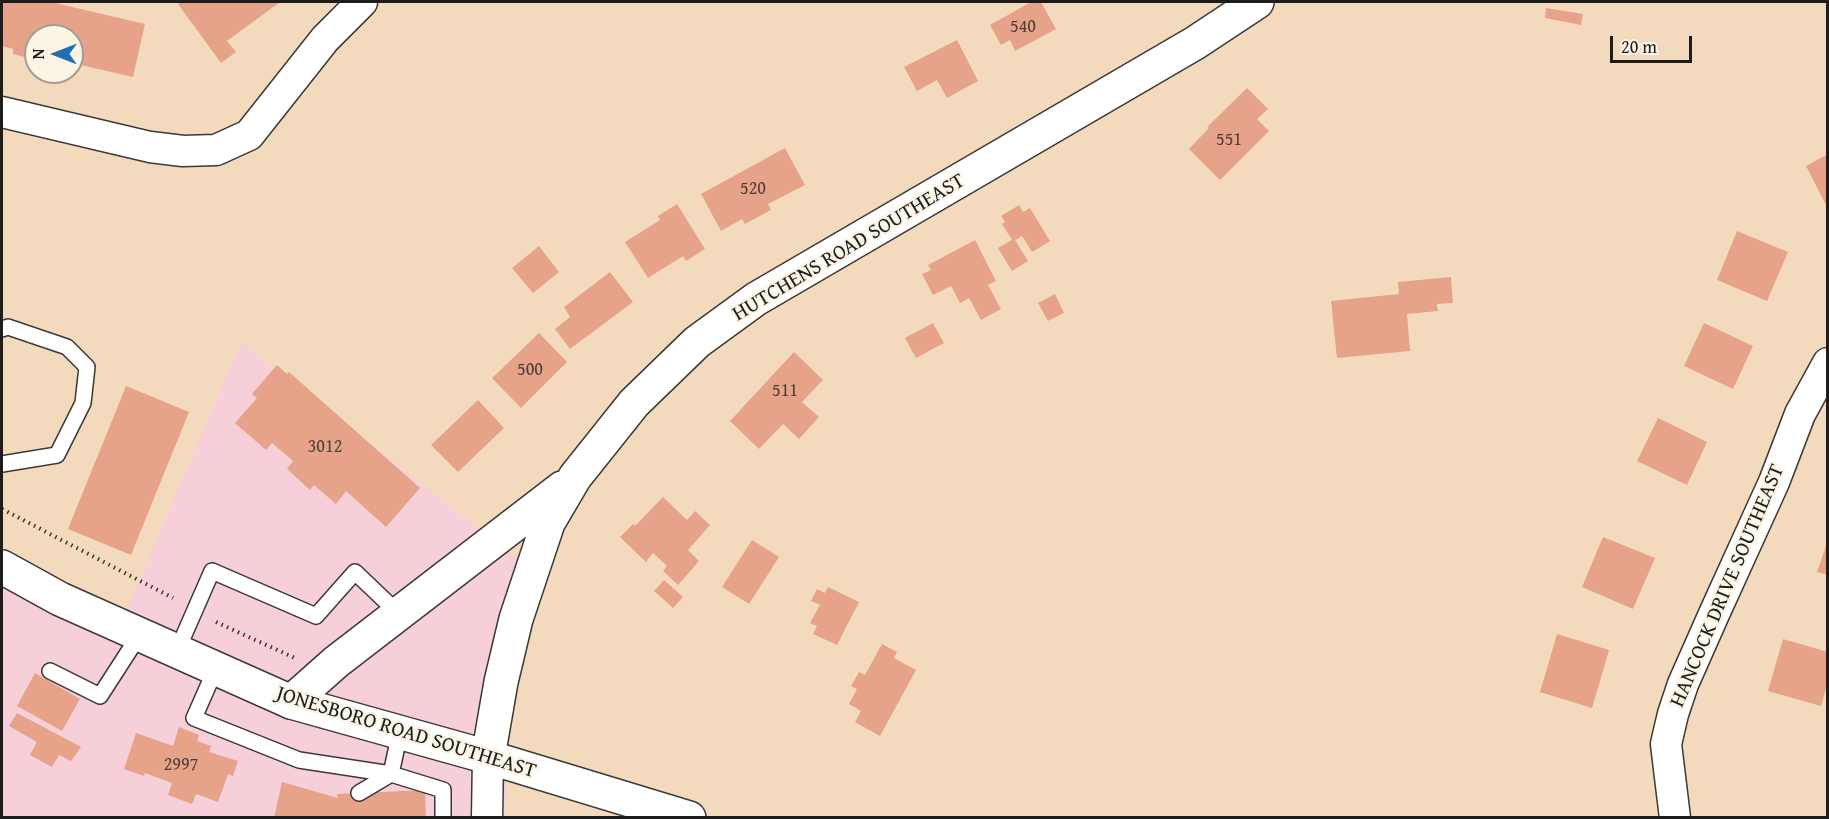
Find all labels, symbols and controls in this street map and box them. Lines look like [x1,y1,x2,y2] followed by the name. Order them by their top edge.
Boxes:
[1010,16,1036,38] house number: 540
[24,24,84,84] north arrow
[1613,24,1696,62] scale bar
[1621,33,1657,60] text: 20 m
[26,49,50,59] text: N
[1216,129,1242,151] house number: 551
[728,169,970,327] street label: HUTCHENS ROAD SOUTHEAST
[740,178,766,200] house number: 520
[517,359,543,381] house number: 500
[772,380,798,402] house number: 511
[308,436,342,458] house number: 3012
[1665,461,1791,711] street label: HANCOCK DRIVE SOUTHEAST
[273,681,539,785] street label: JONESBORO ROAD SOUTHEAST
[164,754,198,776] house number: 2997

